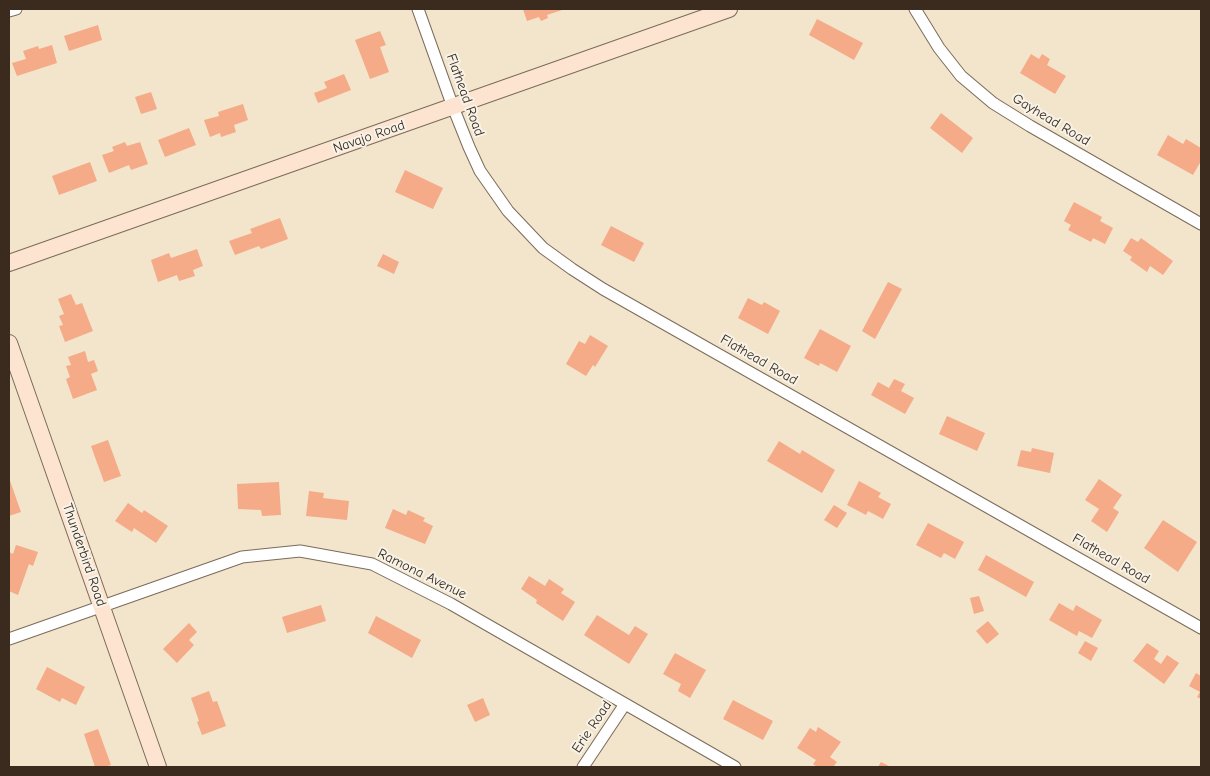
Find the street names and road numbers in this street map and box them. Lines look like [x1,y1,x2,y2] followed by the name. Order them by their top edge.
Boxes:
[442,52,488,138] street label: Flathead Road
[1009,90,1093,150] street label: Gayhead Road
[331,117,407,157] street label: Navajo Road
[717,331,801,389] street label: Flathead Road
[59,501,109,609] street label: Thunderbird Road
[1069,530,1153,588] street label: Flathead Road
[375,545,469,603] street label: Ramona Avenue
[569,698,615,756] street label: Erie Road

